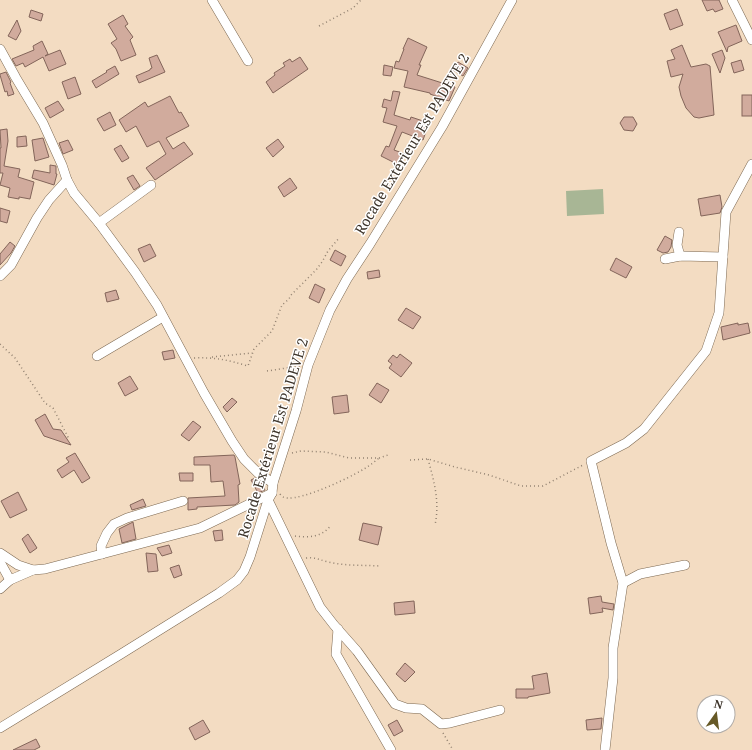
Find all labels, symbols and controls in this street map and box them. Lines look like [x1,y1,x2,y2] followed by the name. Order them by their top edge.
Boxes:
[350,50,473,238] street label: Rocade Extérieur Est PADEVE 2
[233,336,312,540] street label: Rocade Extérieur Est PADEVE 2
[696,694,736,734] north arrow
[713,695,725,712] text: N

